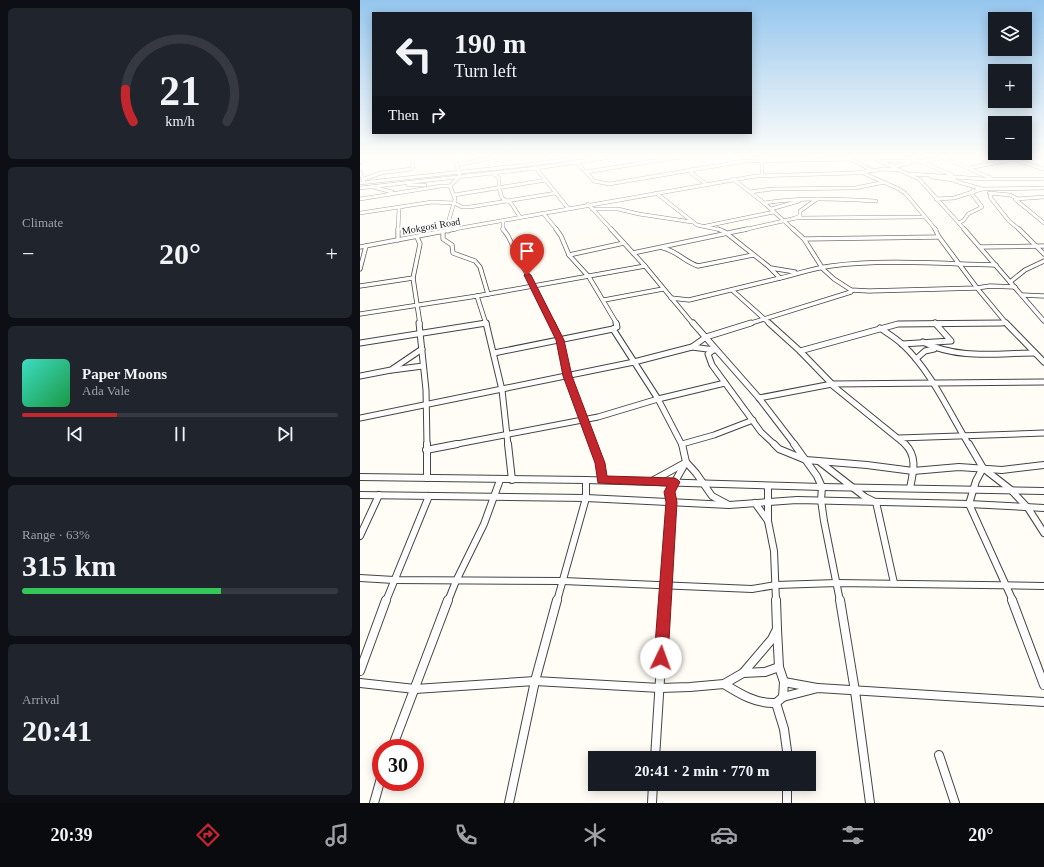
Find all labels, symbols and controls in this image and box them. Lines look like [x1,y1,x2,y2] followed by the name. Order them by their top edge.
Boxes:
[988,12,1032,160] map controls
[988,12,1032,56] button: layers
[388,28,440,80] icon: left
[454,28,526,59] text: 190 m
[454,61,517,81] text: Turn left
[988,64,1032,108] button: +
[159,67,201,113] text: 21
[427,104,449,126] icon: right
[388,107,419,123] text: Then
[165,112,195,128] text: km/h
[988,116,1032,160] button: −
[22,215,63,230] text: Climate
[401,215,461,237] street label: Mokgosi Road
[510,234,544,275] pin
[159,237,201,270] text: 20°
[516,240,538,262] icon: arrive
[22,241,34,266] text: −
[326,241,338,266] text: +
[82,366,167,382] text: Paper Moons
[82,383,130,398] text: Ada Vale
[64,423,86,445] icon: previous
[169,423,191,445] icon: pause
[274,423,296,445] icon: next
[22,527,90,542] text: Range · 63%
[22,549,116,582] text: 315 km
[640,637,682,679] position arrow
[22,692,60,707] text: Arrival
[22,714,92,747] text: 20:41
[372,739,424,791] speed limit sign: 30
[635,763,770,779] text: 20:41 · 2 min · 770 m
[194,821,222,849] icon: directions
[323,821,351,849] icon: music
[452,821,480,849] icon: phone
[581,821,609,849] icon: climate
[710,821,738,849] icon: car
[839,821,867,849] icon: filters
[51,825,93,845] text: 20:39
[968,825,993,845] text: 20°

